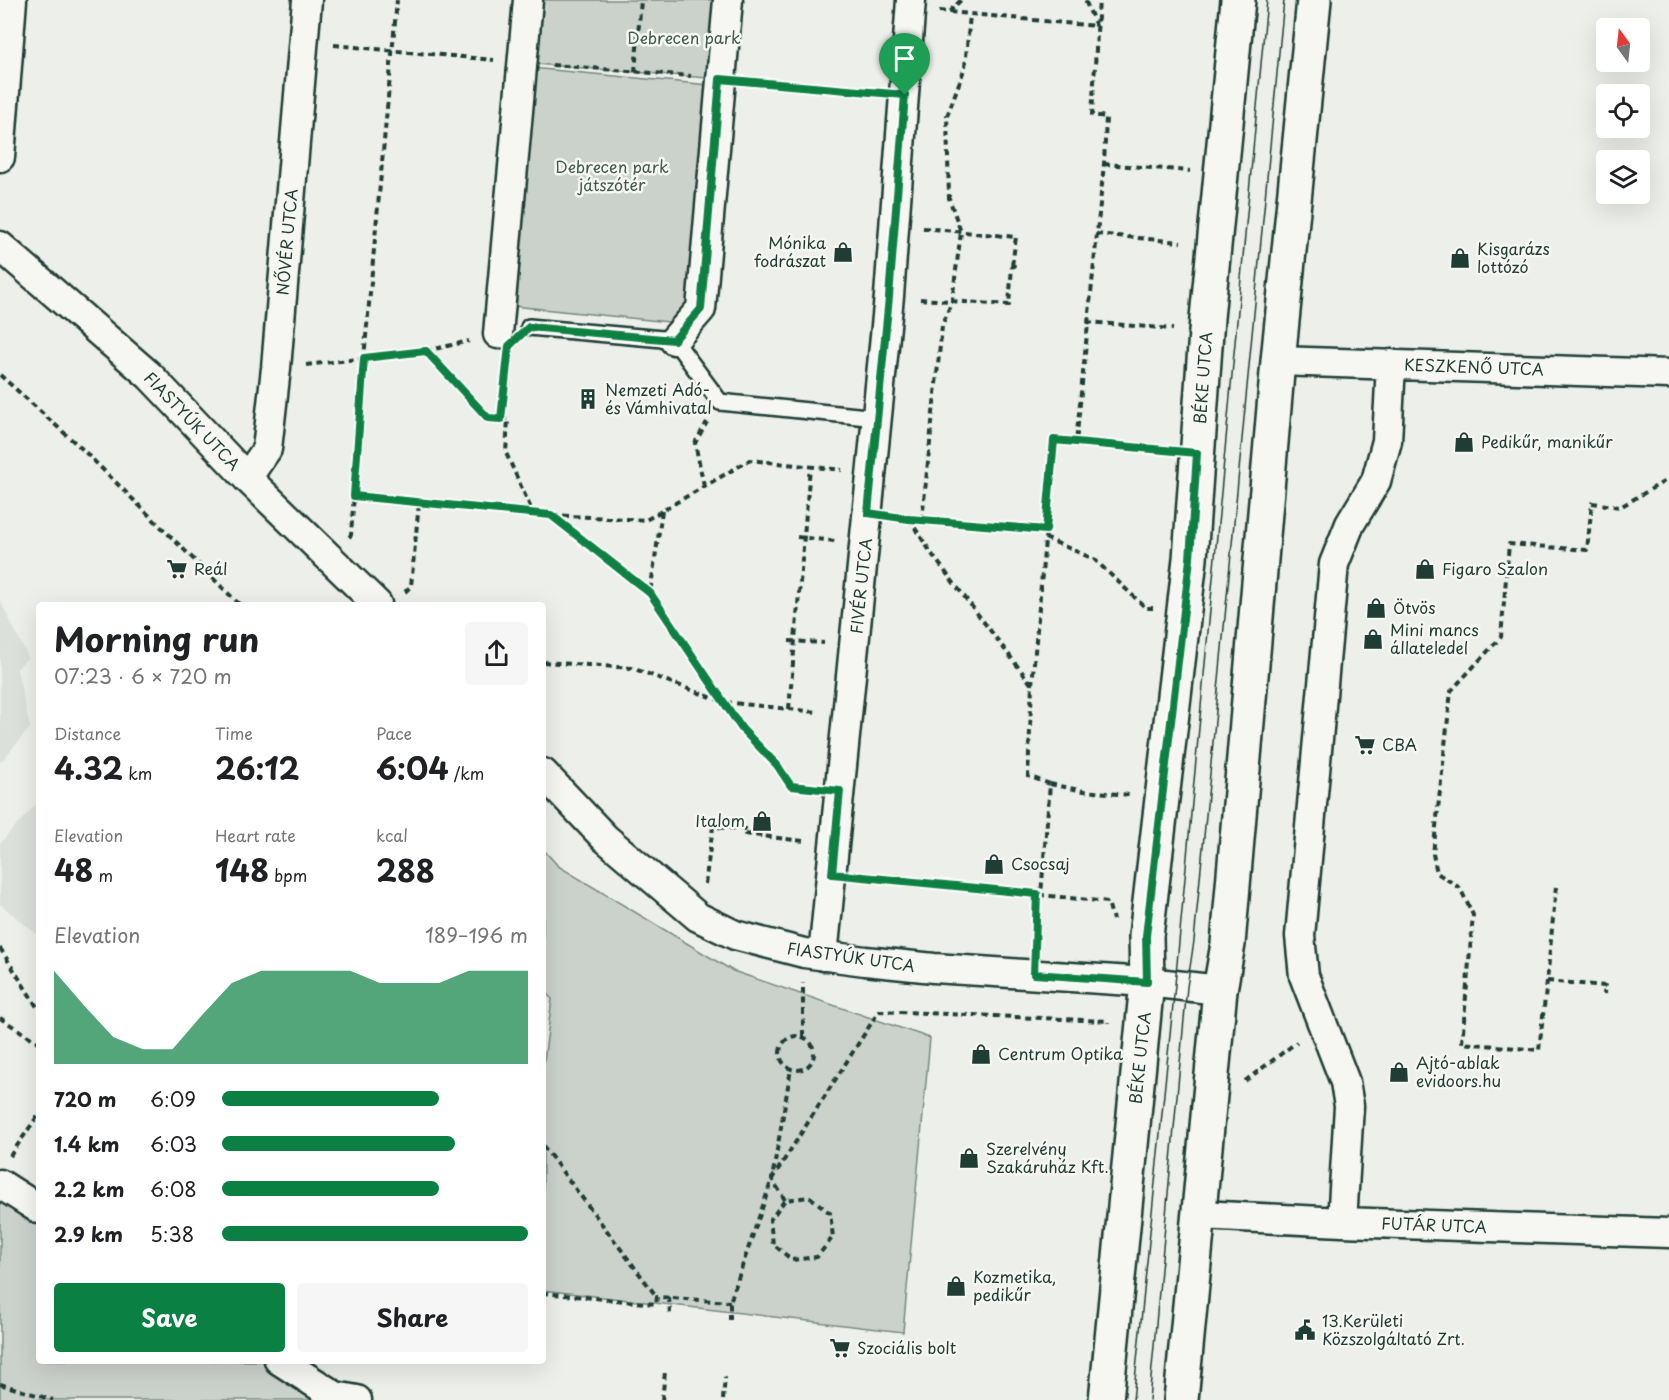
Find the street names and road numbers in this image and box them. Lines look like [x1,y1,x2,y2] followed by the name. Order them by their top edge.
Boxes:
[269,188,303,296] street label: NŐVÉR UTCA
[1187,331,1217,425] street label: BÉKE UTCA
[1404,352,1544,380] street label: KESZKENŐ UTCA
[139,366,246,475] street label: FIASTYÚK UTCA
[843,537,877,635] street label: FIVÉR UTCA
[786,935,917,977] street label: FIASTYÚK UTCA
[1122,1011,1156,1105] street label: BÉKE UTCA
[1381,1210,1487,1238] street label: FUTÁR UTCA

